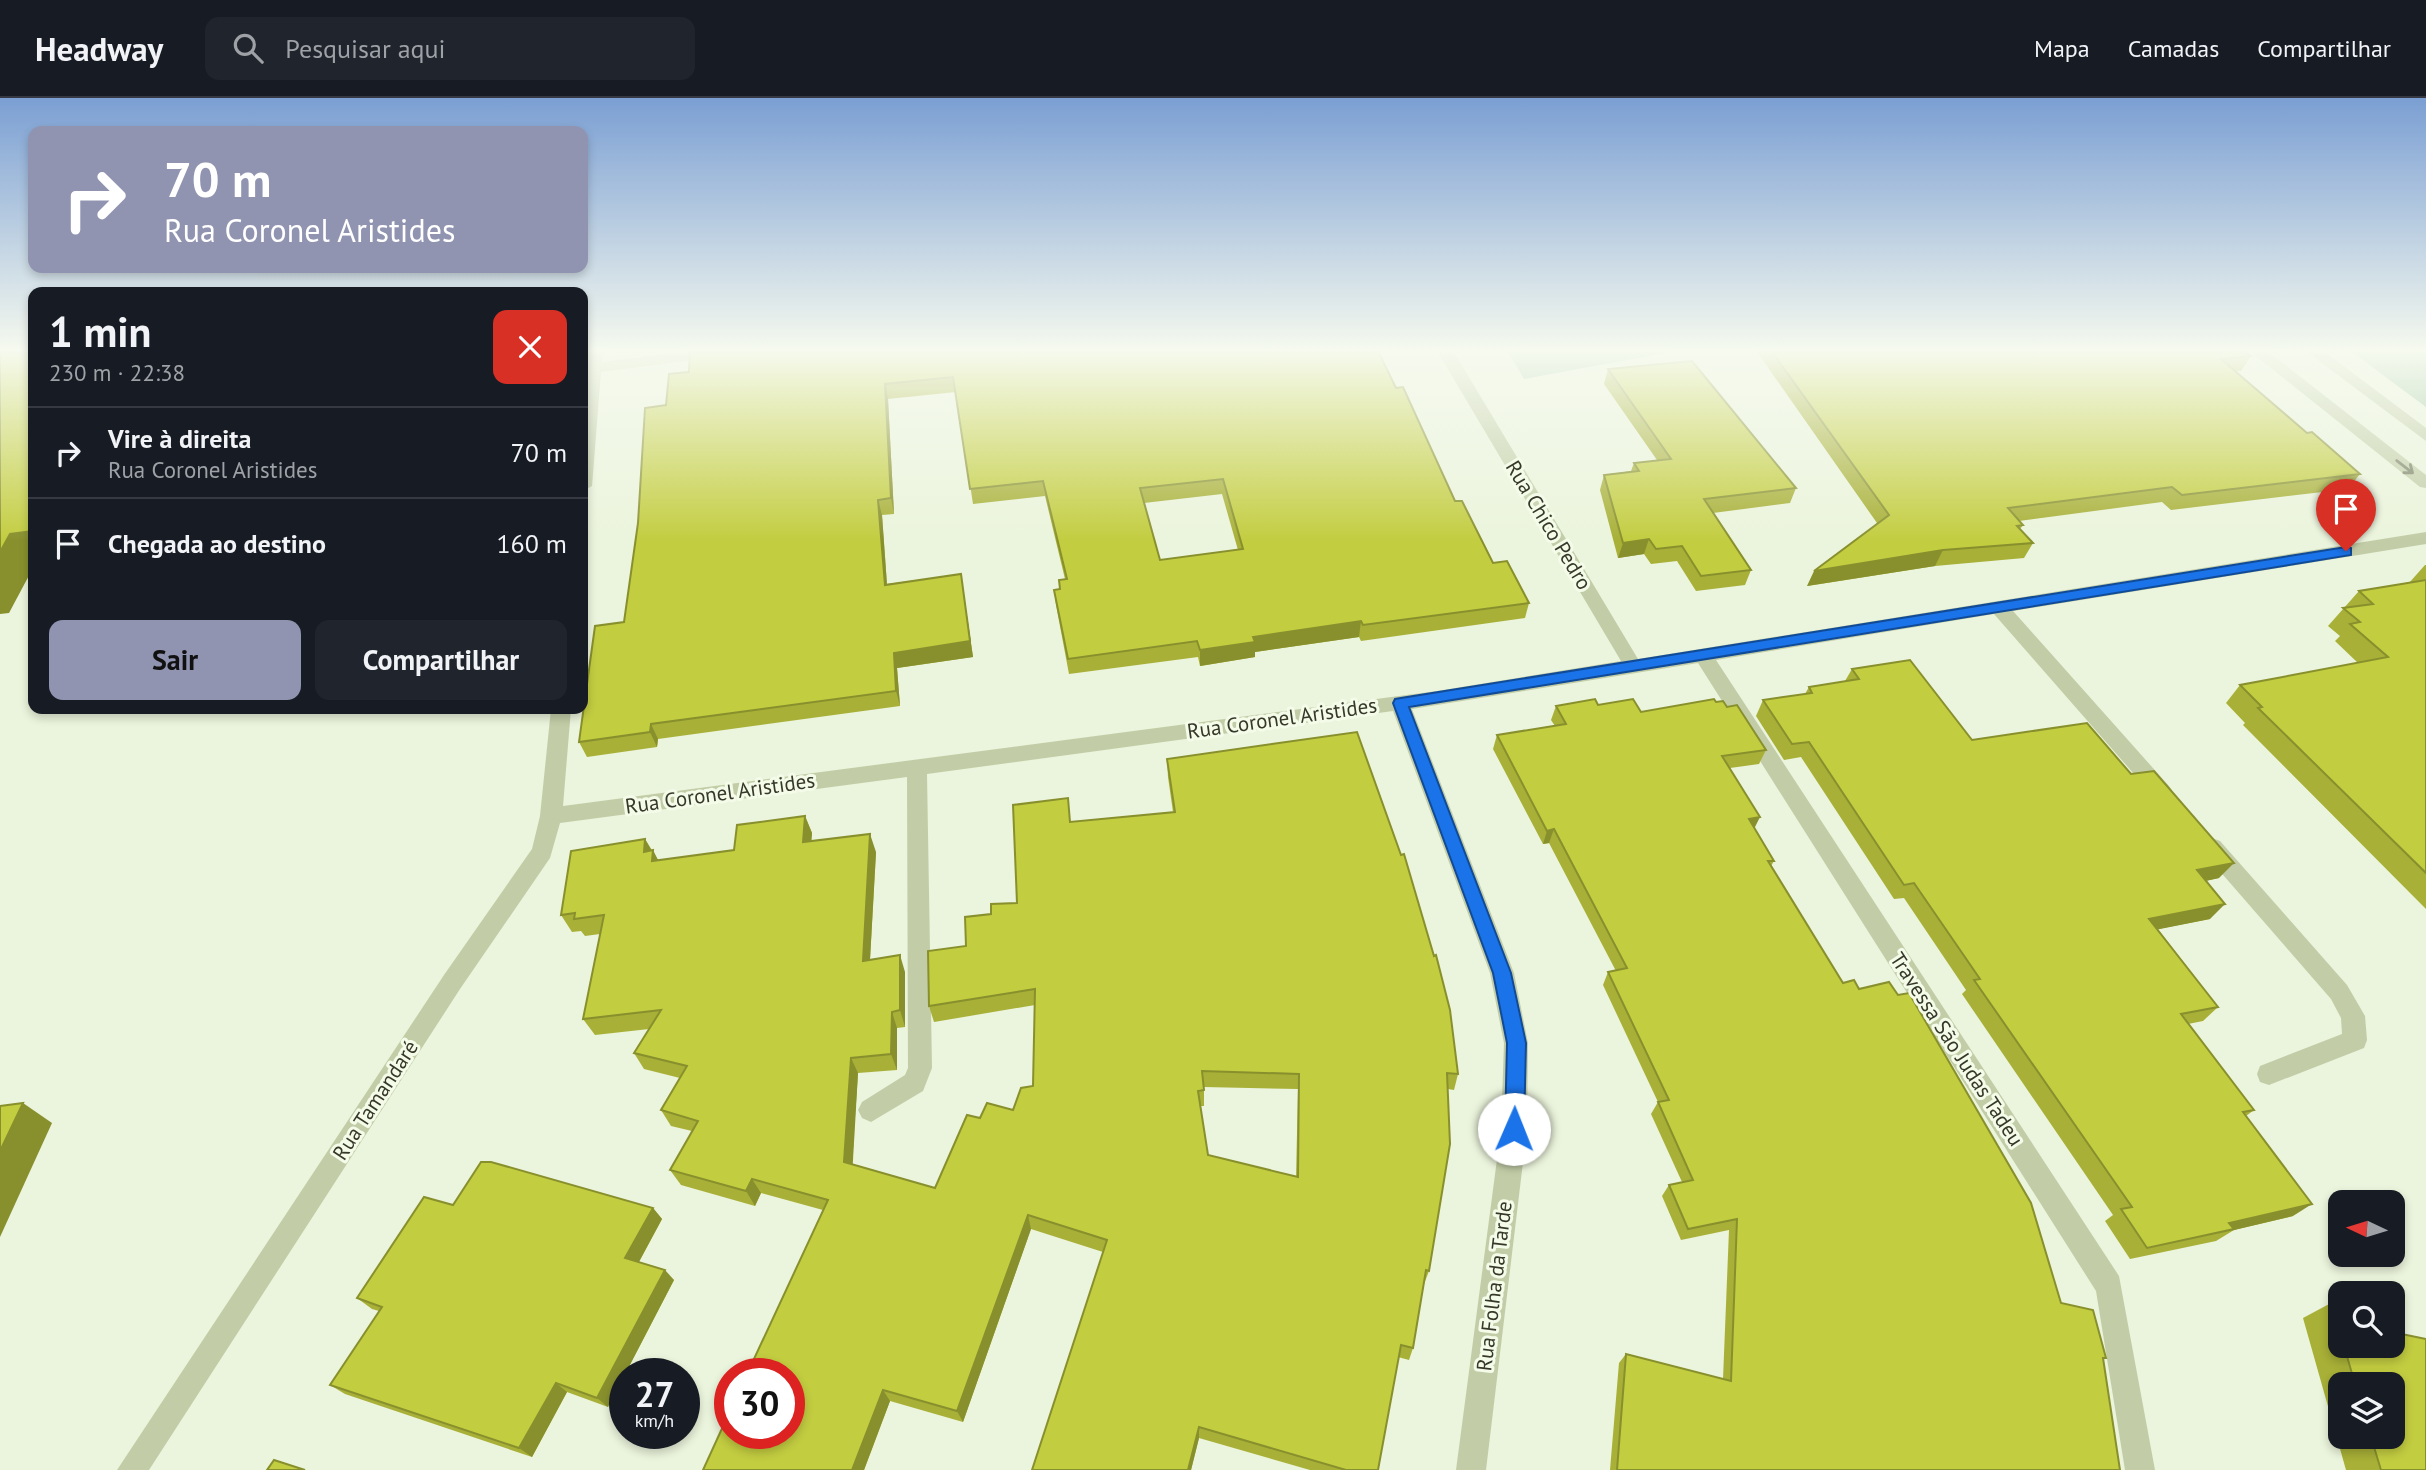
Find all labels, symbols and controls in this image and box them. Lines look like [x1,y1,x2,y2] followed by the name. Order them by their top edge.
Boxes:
[205,17,695,80] search box
[35,27,163,70] text: Headway
[229,29,267,67] icon: search
[285,32,446,65] text: Pesquisar aqui
[2034,33,2090,64] text: Mapa
[2128,33,2219,64] text: Camadas
[2257,33,2391,64] text: Compartilhar
[164,147,271,211] text: 70 m
[49,154,140,245] icon: right
[164,209,455,251] text: Rua Coronel Aristides
[49,304,151,359] text: 1 min
[493,310,567,384] button: close
[49,358,185,387] text: 230 m · 22:38
[108,422,251,455] text: Vire à direita
[49,434,87,472] icon: right
[511,436,567,469] text: 70 m
[108,455,317,484] text: Rua Coronel Aristides
[1500,456,1598,594] street label: Rua Chico Pedro
[2395,459,2414,474] one-way arrow
[2316,479,2376,551] pin
[2327,490,2365,528] icon: arrive
[49,525,87,563] icon: arrive
[108,527,326,560] text: Chegada ao destino
[496,527,567,560] text: 160 m
[49,620,301,700] button: Sair
[315,620,567,700] button: Compartilhar
[1185,691,1379,745] street label: Rua Coronel Aristides
[623,766,817,820] street label: Rua Coronel Aristides
[1884,947,2030,1151] street label: Travessa São Judas Tadeu
[326,1035,424,1165] street label: Rua Tamandaré
[1477,1092,1551,1166] position arrow
[2328,1190,2404,1267] north arrow
[2328,1190,2405,1449] map controls
[1470,1199,1518,1373] street label: Rua Folha da Tarde
[2328,1281,2405,1358] button: search
[714,1358,805,1449] speed limit sign: 30
[635,1371,674,1417] text: 27
[2328,1372,2405,1449] button: layers
[635,1409,674,1432] text: km/h

